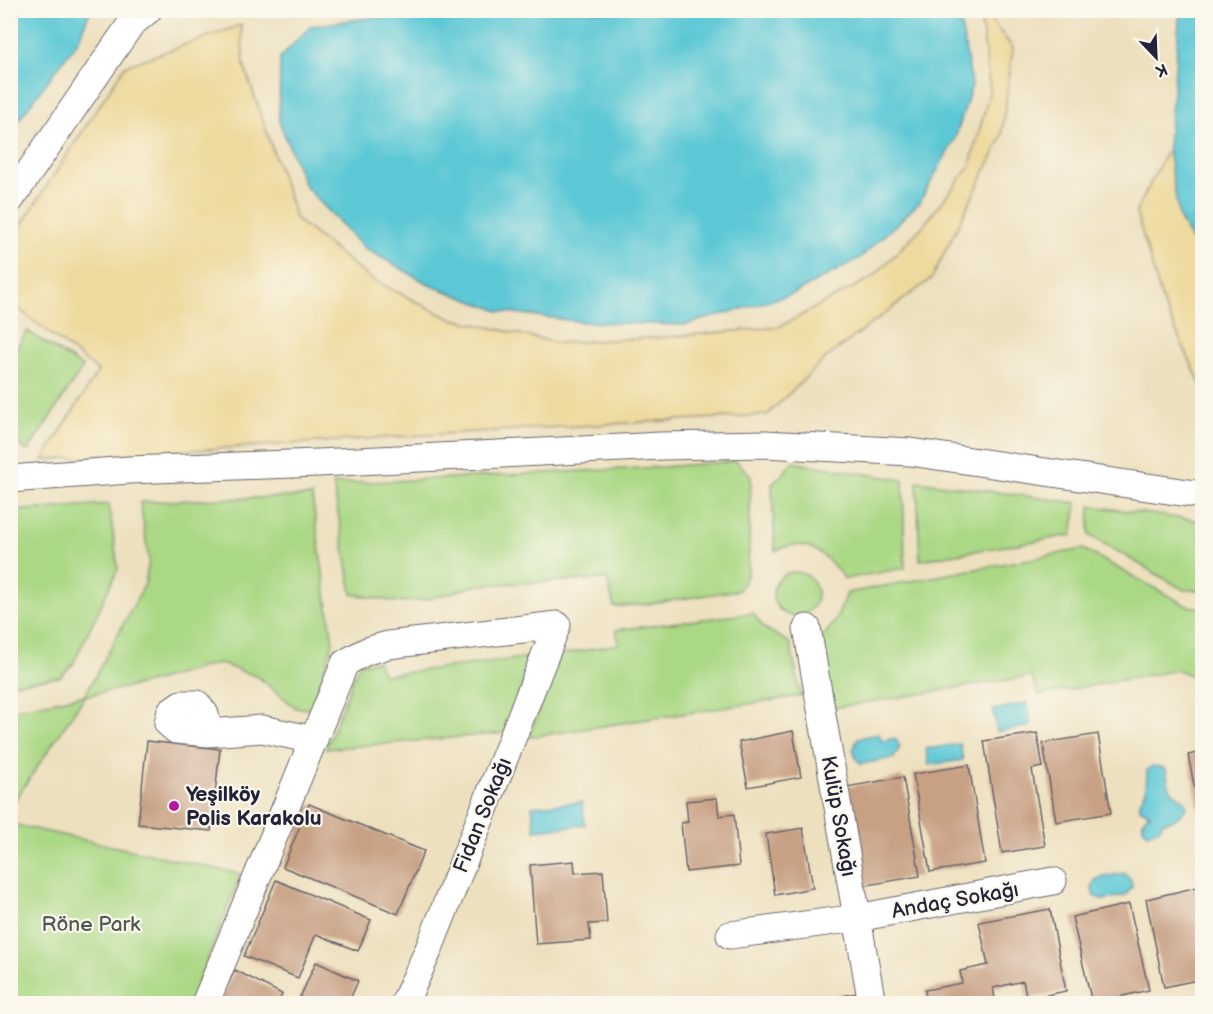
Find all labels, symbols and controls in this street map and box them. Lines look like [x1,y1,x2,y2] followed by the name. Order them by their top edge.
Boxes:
[1126,27,1186,87] north arrow
[1152,59,1170,80] text: K
[448,754,517,876] street label: Fidan Sokağı
[816,754,861,878] street label: Kulüp Sokağı
[186,782,322,831] place label: Yeşilköy Polis Karakolu
[167,799,181,813] marker: Yeşilköy Polis Karakolu
[890,877,1021,924] street label: Andaç Sokağı
[42,912,141,937] park label: Röne Park

